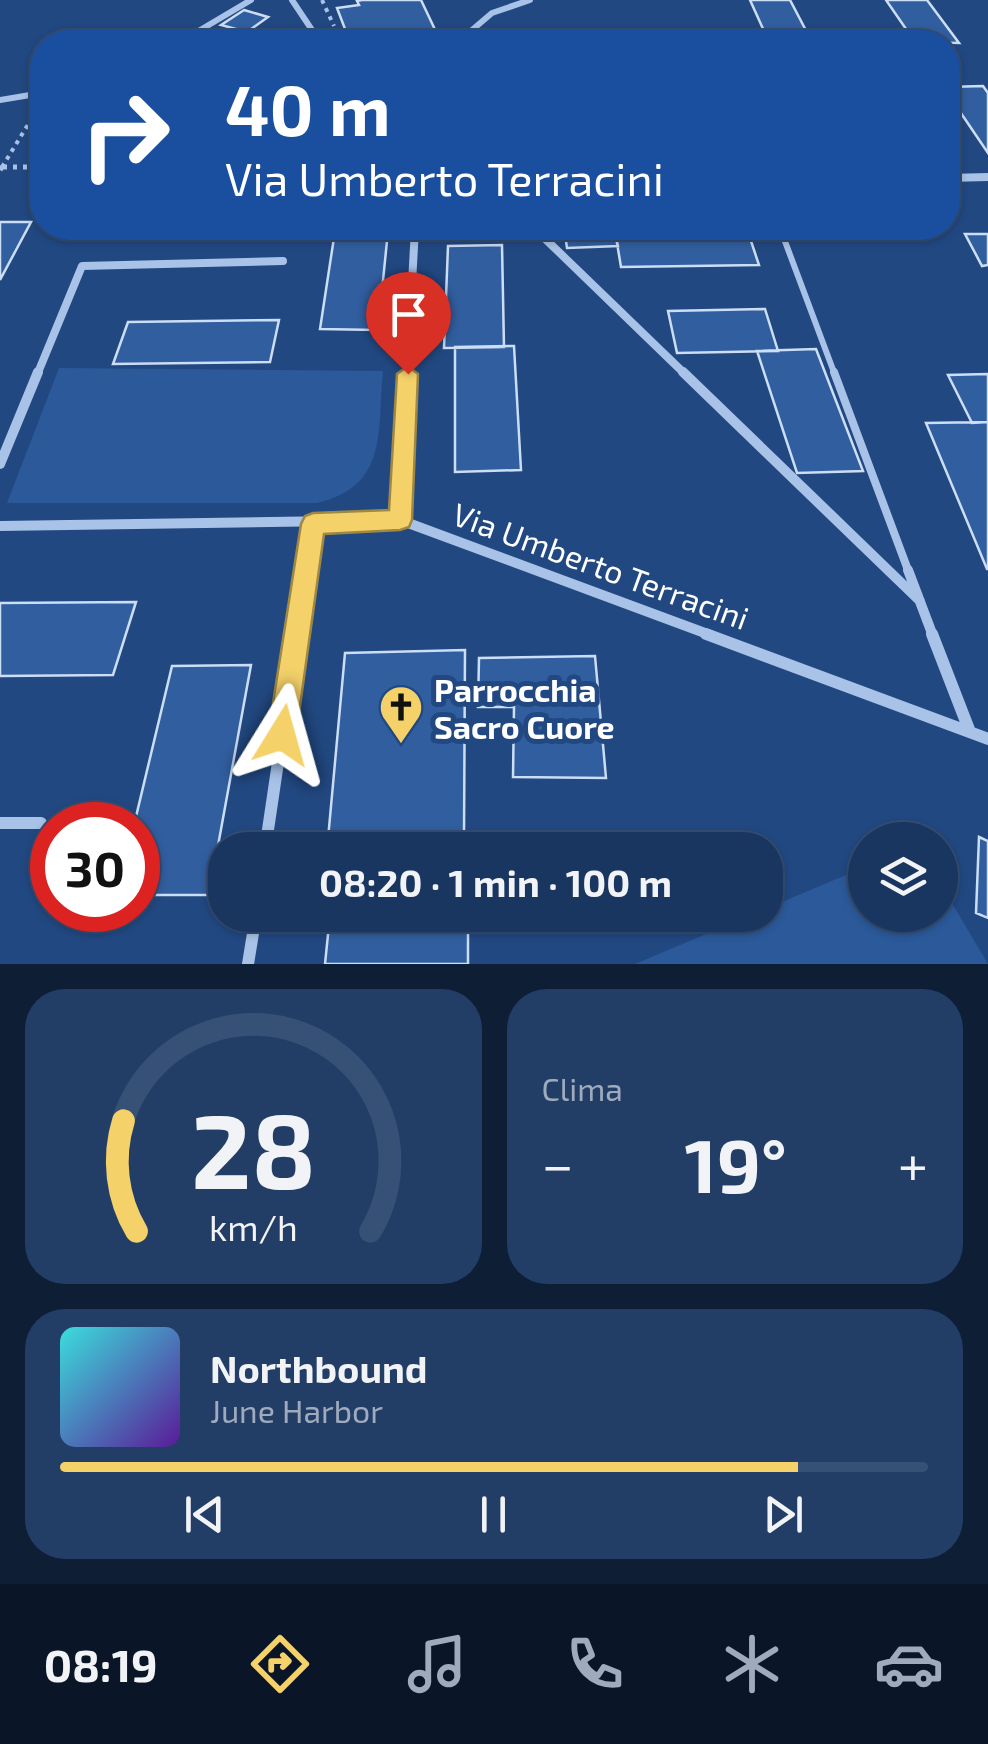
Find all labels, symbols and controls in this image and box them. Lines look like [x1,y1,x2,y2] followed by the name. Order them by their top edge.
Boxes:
[225,66,391,150] text: 40 m
[60,70,190,200] icon: right
[225,151,664,205] text: Via Umberto Terracini
[366,272,451,375] pin
[381,287,436,342] icon: arrive
[448,494,754,636] street label: Via Umberto Terracini
[434,670,615,745] place label: Parrocchia Sacro Cuore
[230,683,334,787] position arrow
[378,684,424,745] church icon: Parrocchia Sacro Cuore
[30,802,160,932] speed limit sign: 30
[848,822,958,932] map controls
[848,822,958,932] button: layers
[319,859,672,905] text: 08:20 · 1 min · 100 m
[542,1069,623,1107] text: Clima
[191,1085,316,1210] text: 28
[684,1118,787,1208] text: 19°
[542,1130,574,1196] text: −
[898,1130,928,1196] text: +
[209,1205,298,1248] text: km/h
[210,1345,428,1391] text: Northbound
[210,1391,383,1429] text: June Harbor
[177,1487,232,1542] icon: previous
[466,1487,521,1542] icon: pause
[756,1487,811,1542] icon: next
[245,1629,315,1699] icon: directions
[402,1629,472,1699] icon: music
[560,1629,630,1699] icon: phone
[717,1629,787,1699] icon: climate
[874,1629,944,1699] icon: car
[44,1637,158,1691] text: 08:19

